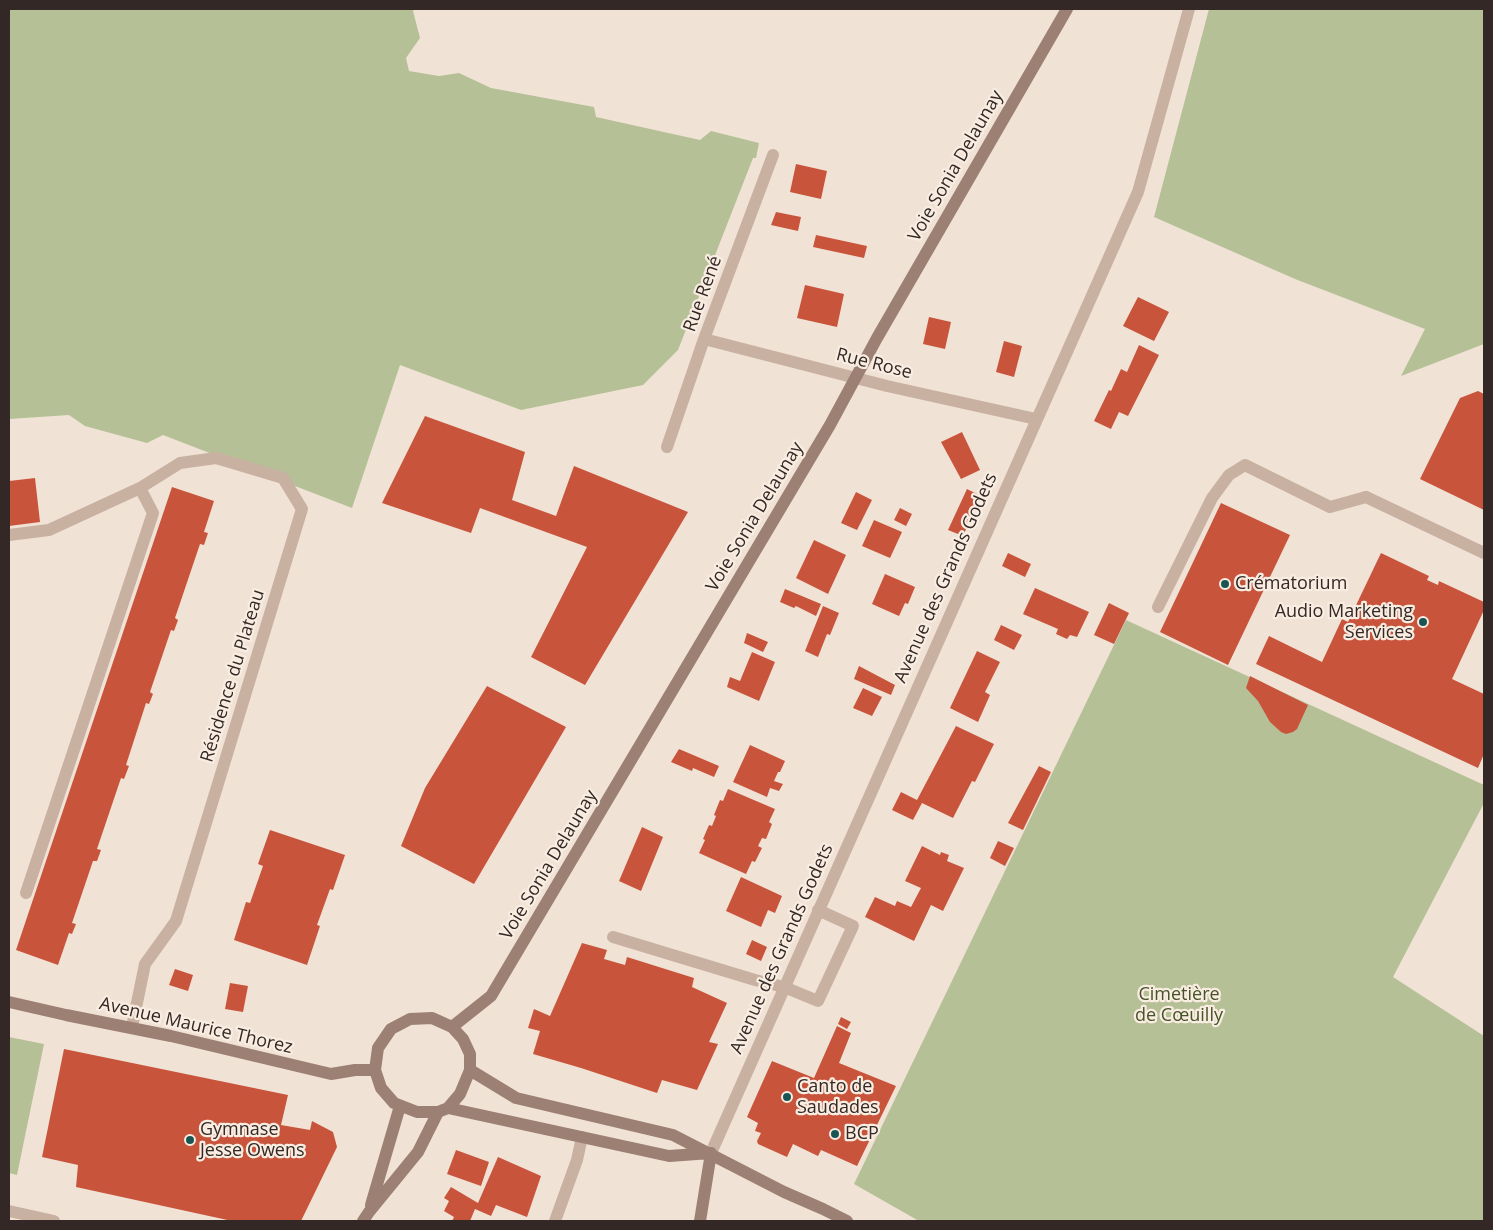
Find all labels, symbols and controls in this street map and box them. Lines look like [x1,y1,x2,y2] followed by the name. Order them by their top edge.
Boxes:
[904,87,1008,245] street label: Voie Sonia Delaunay
[679,253,727,335] street label: Rue René
[834,344,914,384] street label: Rue Rose
[702,438,808,596] street label: Voie Sonia Delaunay
[890,470,1002,686] street label: Avenue des Grands Godets
[1235,573,1347,595] place label: Crématorium
[1219,578,1231,590] marker: Crématorium
[196,587,270,765] street label: Résidence du Plateau
[1275,601,1413,644] place label: Audio Marketing Services
[1417,616,1429,628] marker: Audio Marketing Services
[496,786,602,944] street label: Voie Sonia Delaunay
[726,841,838,1057] street label: Avenue des Grands Godets
[1135,984,1223,1026] park label: Cimetière de Cœuilly
[97,993,295,1059] street label: Avenue Maurice Thorez
[797,1076,879,1118] place label: Canto de Saudades
[781,1091,793,1103] marker: Canto de Saudades
[200,1119,305,1162] place label: Gymnase Jesse Owens
[845,1123,879,1145] place label: BCP
[829,1128,841,1140] marker: BCP
[184,1134,196,1146] marker: Gymnase Jesse Owens

